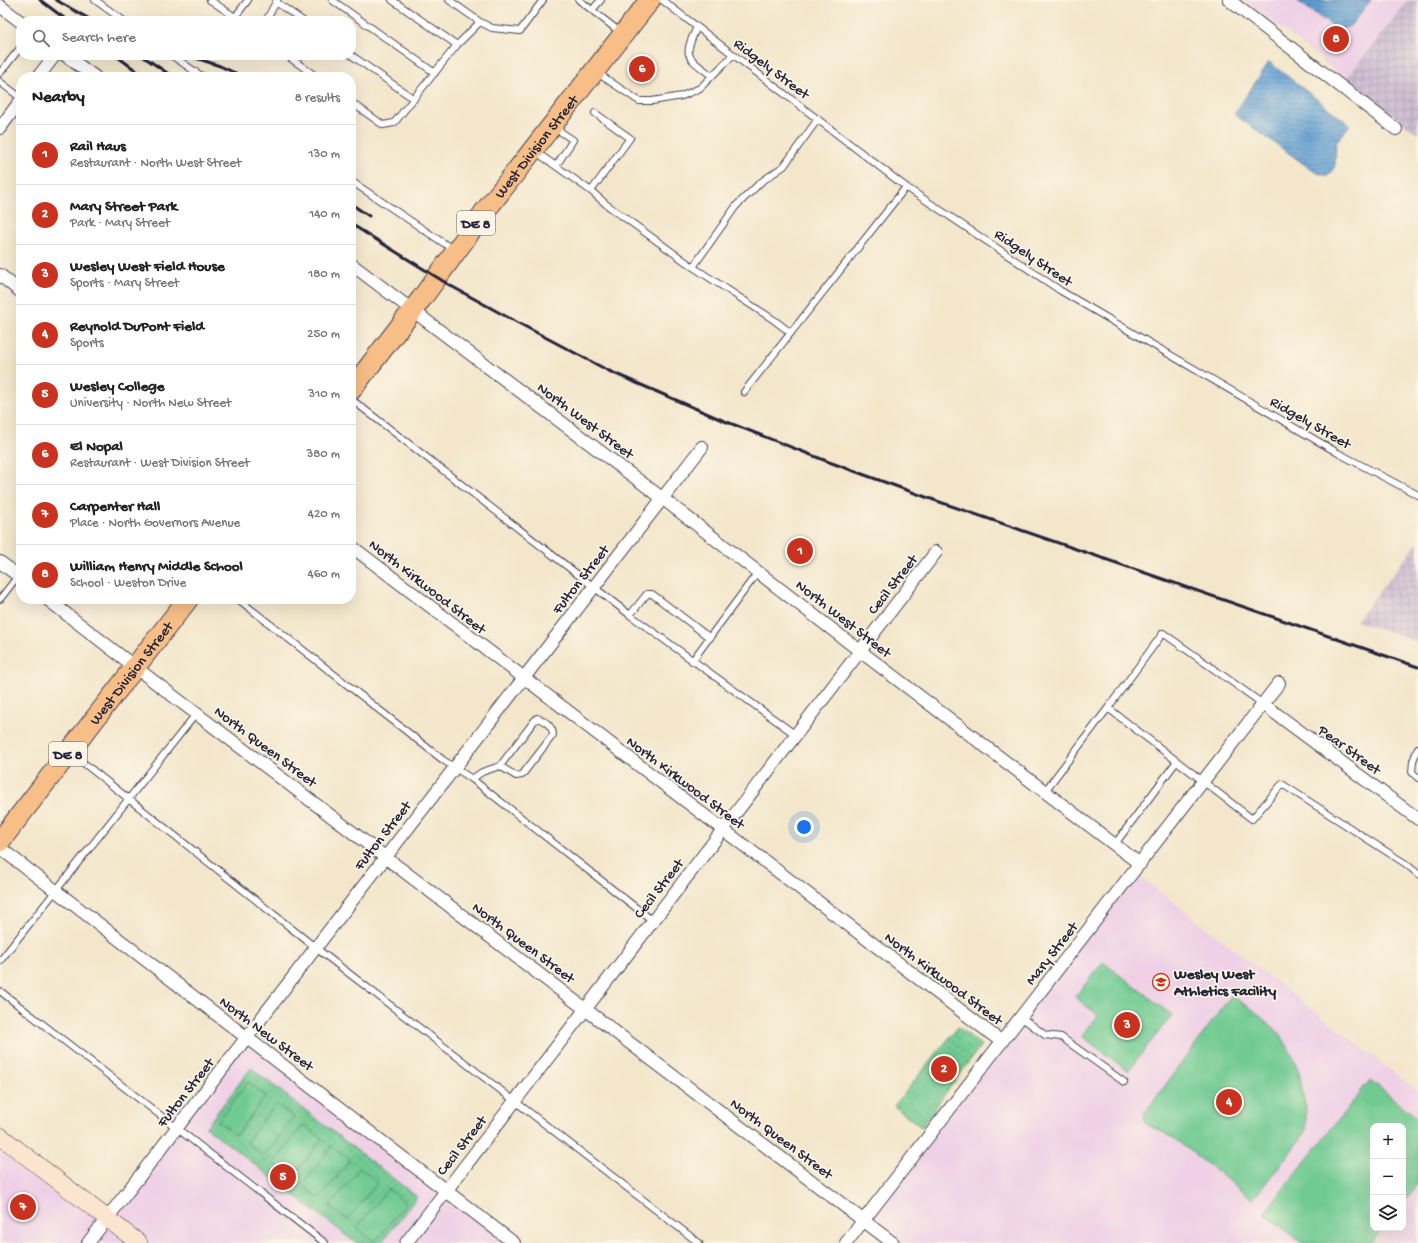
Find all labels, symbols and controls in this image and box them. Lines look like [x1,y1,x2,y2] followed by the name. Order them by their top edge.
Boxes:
[16,16,356,60] search box
[1323,24,1349,54] pin: 8
[30,27,52,49] icon: search
[62,29,136,47] text: Search here
[729,35,814,105] street label: Ridgely Street
[629,54,655,84] pin: 6
[32,88,85,108] text: Nearby
[295,91,340,106] text: 8 results
[492,91,584,203] street label: West Division Street
[70,138,126,156] text: Rail Haus
[42,147,48,162] text: 1
[308,147,340,162] text: 130 m
[70,156,241,171] text: Restaurant · North West Street
[70,198,177,216] text: Mary Street Park
[42,207,48,222] text: 2
[309,207,340,222] text: 140 m
[457,211,495,235] road number: DE 8
[70,216,170,231] text: Park · Mary Street
[990,226,1077,292] street label: Ridgely Street
[70,258,225,276] text: Wesley West Field House
[42,267,48,282] text: 3
[308,267,340,282] text: 180 m
[70,276,179,291] text: Sports · Mary Street
[70,318,204,336] text: Reynold DuPont Field
[42,327,48,342] text: 4
[307,327,340,342] text: 250 m
[70,336,104,351] text: Sports
[70,378,165,396] text: Wesley College
[533,379,638,465] street label: North West Street
[42,387,48,402] text: 5
[308,387,340,402] text: 310 m
[1266,393,1355,455] street label: Ridgely Street
[70,396,231,411] text: University · North New Street
[70,438,123,456] text: El Nopal
[42,447,48,462] text: 6
[306,447,340,462] text: 380 m
[70,456,250,471] text: Restaurant · West Division Street
[70,498,160,516] text: Carpenter Hall
[42,507,48,522] text: 7
[308,507,340,522] text: 420 m
[70,516,240,531] text: Place · North Governors Avenue
[365,536,490,640] street label: North Kirkwood Street
[787,536,813,566] pin: 1
[548,541,615,619] street label: Fulton Street
[865,550,924,619] street label: Cecil Street
[70,558,243,576] text: William Henry Middle School
[41,567,49,582] text: 8
[308,567,340,582] text: 460 m
[70,576,186,591] text: School · Weston Drive
[791,577,896,664] street label: North West Street
[86,617,179,729] street label: West Division Street
[210,703,321,793] street label: North Queen Street
[1313,721,1385,781] street label: Pear Street
[622,733,749,835] street label: North Kirkwood Street
[49,742,87,766] road number: DE 8
[350,797,417,875] street label: Fulton Street
[794,817,814,837] your location
[631,854,690,923] street label: Cecil Street
[468,899,579,989] street label: North Queen Street
[1022,918,1084,989] street label: Mary Street
[880,929,1007,1031] street label: North Kirkwood Street
[1173,966,1277,1001] place label: Wesley West Athletics Facility
[1151,972,1171,992] school or university icon: Wesley West Athletics Facility
[215,993,318,1077] street label: North New Street
[1114,1010,1140,1040] pin: 3
[153,1054,220,1132] street label: Fulton Street
[931,1054,957,1084] pin: 2
[1216,1087,1242,1117] pin: 4
[726,1095,837,1185] street label: North Queen Street
[434,1111,493,1180] street label: Cecil Street
[1370,1123,1406,1231] map controls
[1370,1123,1406,1159] button: +
[1370,1159,1406,1195] button: −
[270,1162,296,1192] pin: 5
[10,1192,36,1222] pin: 7
[1370,1195,1406,1231] button: layers

